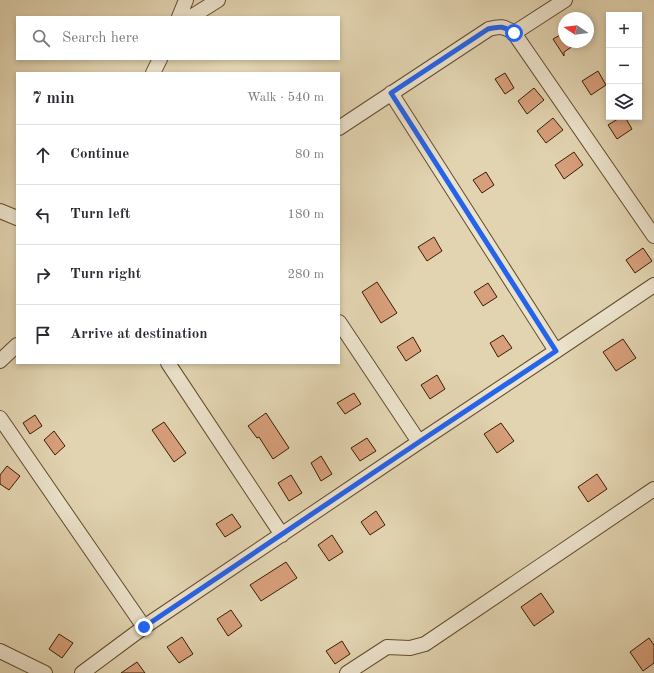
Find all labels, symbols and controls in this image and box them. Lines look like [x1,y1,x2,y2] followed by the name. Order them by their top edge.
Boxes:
[558,12,594,48] north arrow
[606,12,642,120] map controls
[606,12,642,48] button: +
[16,16,340,60] search box
[505,24,523,42] route start
[30,27,52,49] icon: search
[62,31,139,46] text: Search here
[606,48,642,84] button: −
[606,84,642,120] button: layers
[32,90,75,107] text: 7 min
[247,91,324,104] text: Walk · 540 m
[32,144,54,166] icon: ahead
[70,147,129,162] text: Continue
[295,148,324,161] text: 80 m
[32,204,54,226] icon: left
[70,207,130,222] text: Turn left
[287,208,324,221] text: 180 m
[32,264,54,286] icon: right
[70,267,141,282] text: Turn right
[287,268,324,281] text: 280 m
[32,324,54,346] icon: arrive
[70,327,208,342] text: Arrive at destination
[135,618,153,636] route end

